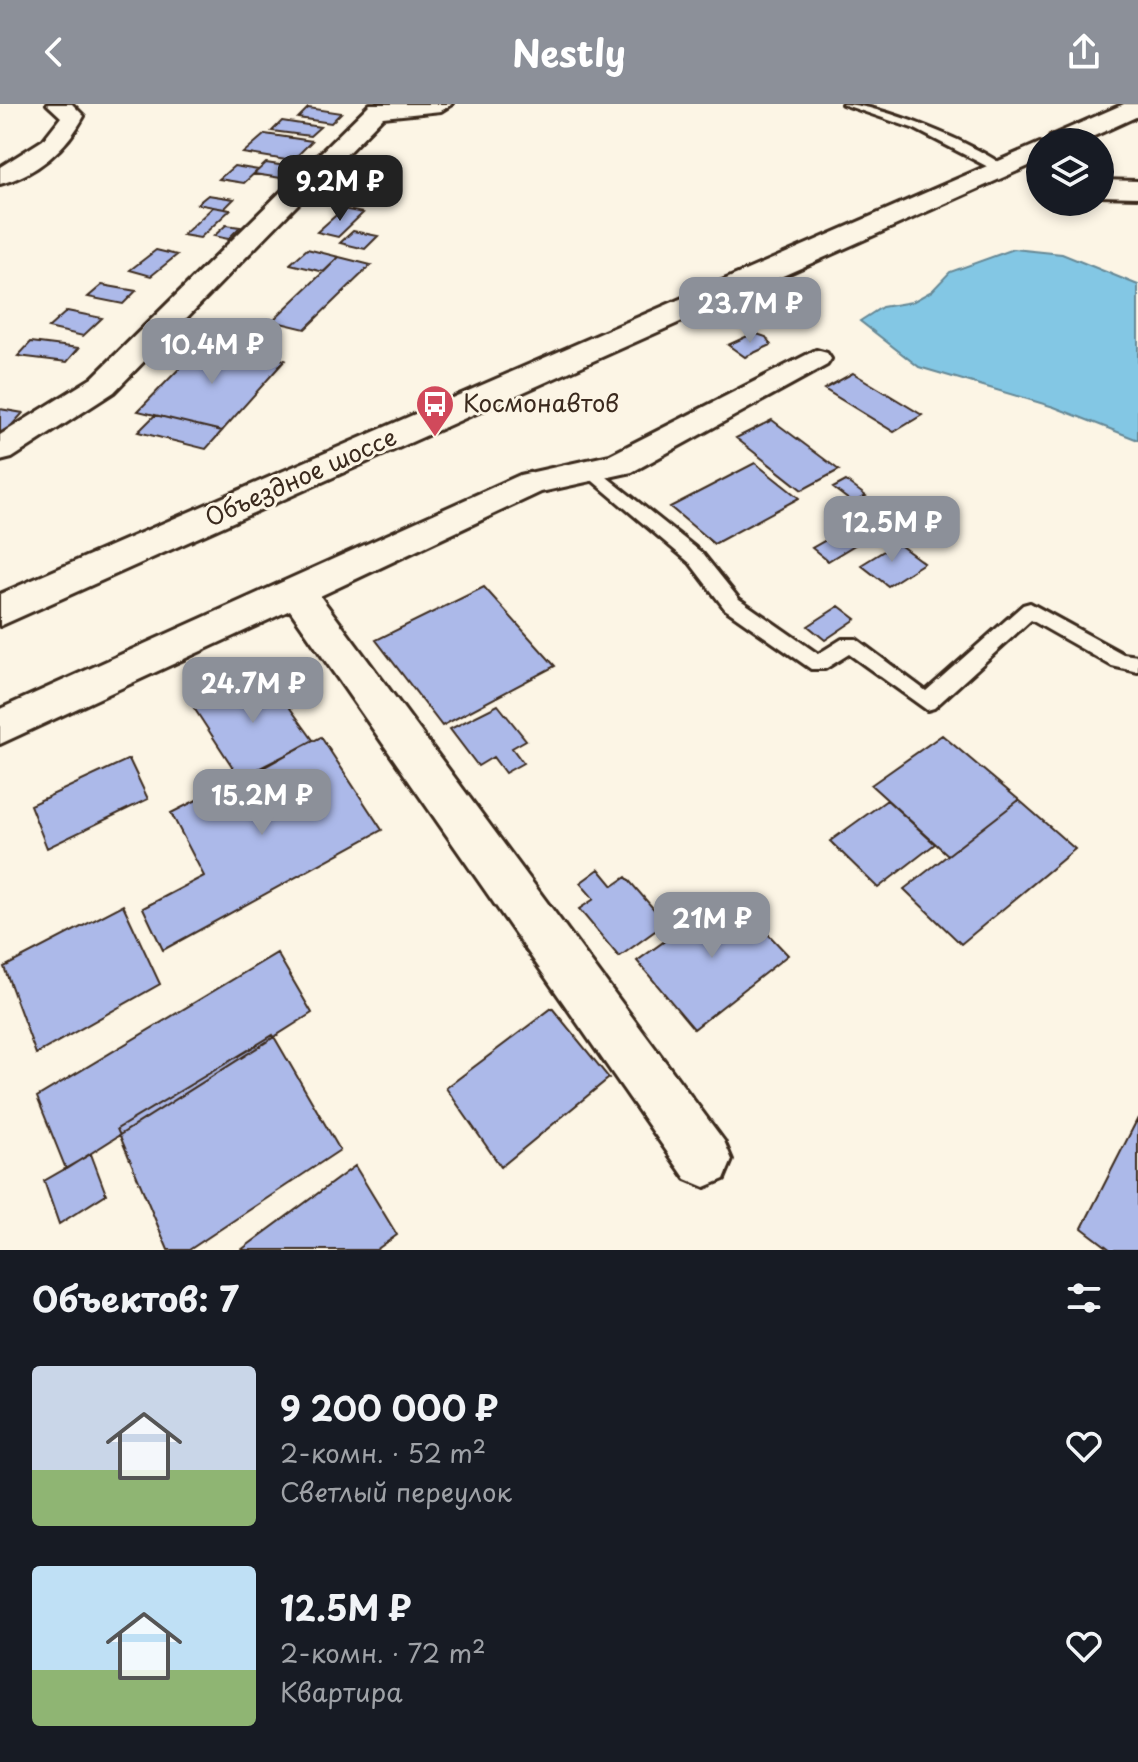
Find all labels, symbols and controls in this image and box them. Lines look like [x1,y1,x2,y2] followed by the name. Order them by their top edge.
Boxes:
[512,25,626,79] text: Nestly
[32,30,76,74] icon: back
[1062,30,1106,74] icon: share
[1026,128,1114,216] map controls
[1026,128,1114,216] button: layers
[275,155,405,223] pin: 9.2M ₽
[296,161,384,200] text: 9.2M ₽
[676,277,824,345] pin: 23.7M ₽
[697,283,803,322] text: 23.7M ₽
[138,318,286,386] pin: 10.4M ₽
[160,324,264,363] text: 10.4M ₽
[414,383,456,438] bus stop icon: Космонавтов
[463,384,619,420] place label: Космонавтов
[199,418,402,535] street label: Объездное шоссе
[818,496,966,564] pin: 12.5M ₽
[842,502,942,541] text: 12.5M ₽
[179,657,327,725] pin: 24.7M ₽
[200,663,306,702] text: 24.7M ₽
[188,769,336,837] pin: 15.2M ₽
[211,775,313,814] text: 15.2M ₽
[656,892,768,960] pin: 21M ₽
[672,898,752,937] text: 21M ₽
[32,1272,239,1324] text: Объектов: 7
[1062,1276,1106,1320] icon: filters
[280,1381,498,1433] text: 9 200 000 ₽
[96,1398,192,1494] icon: home
[1062,1424,1106,1468] icon: heart
[280,1433,486,1472] text: 2-комн. · 52 m²
[280,1472,512,1511] text: Светлый переулок
[280,1581,411,1633] text: 12.5M ₽
[96,1598,192,1694] icon: home
[1062,1624,1106,1668] icon: heart
[280,1633,486,1672] text: 2-комн. · 72 m²
[280,1672,403,1711] text: Квартира

